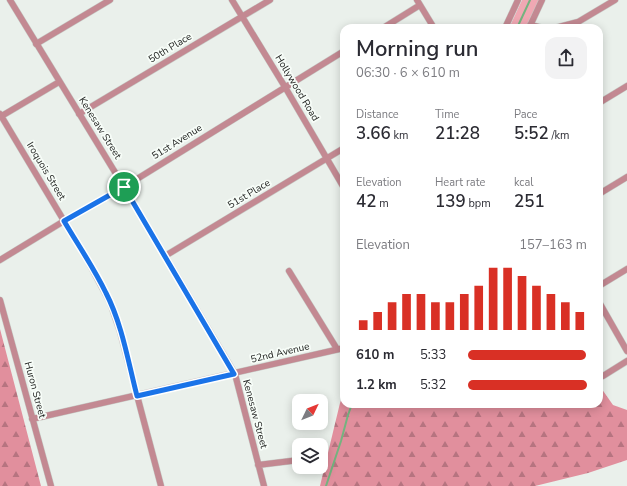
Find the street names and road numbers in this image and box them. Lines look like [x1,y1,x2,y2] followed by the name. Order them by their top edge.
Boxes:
[146,30,194,66] street label: 50th Place
[272,52,323,124] street label: Hollywood Road
[75,94,125,162] street label: Kenesaw Street
[149,121,205,163] street label: 51st Avenue
[23,139,69,203] street label: Iroquois Street
[225,176,273,212] street label: 51st Place
[249,339,311,367] street label: 52nd Avenue
[21,360,49,420] street label: Huron Street
[239,378,271,450] street label: Kenesaw Street

